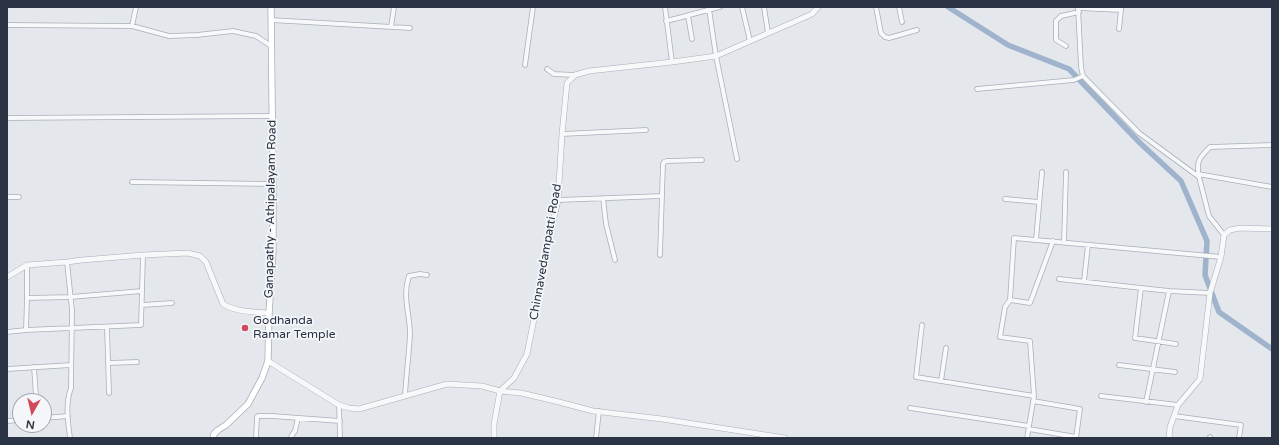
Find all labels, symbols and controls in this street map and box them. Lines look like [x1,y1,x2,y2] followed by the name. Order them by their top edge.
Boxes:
[262,120,280,298] street label: Ganapathy - Athipalayam Road
[527,183,565,321] street label: Chinnavedampatti Road
[253,314,335,342] place label: Godhanda Ramar Temple
[240,323,250,333] marker: Godhanda Ramar Temple
[12,393,52,433] north arrow
[25,417,36,431] text: N

